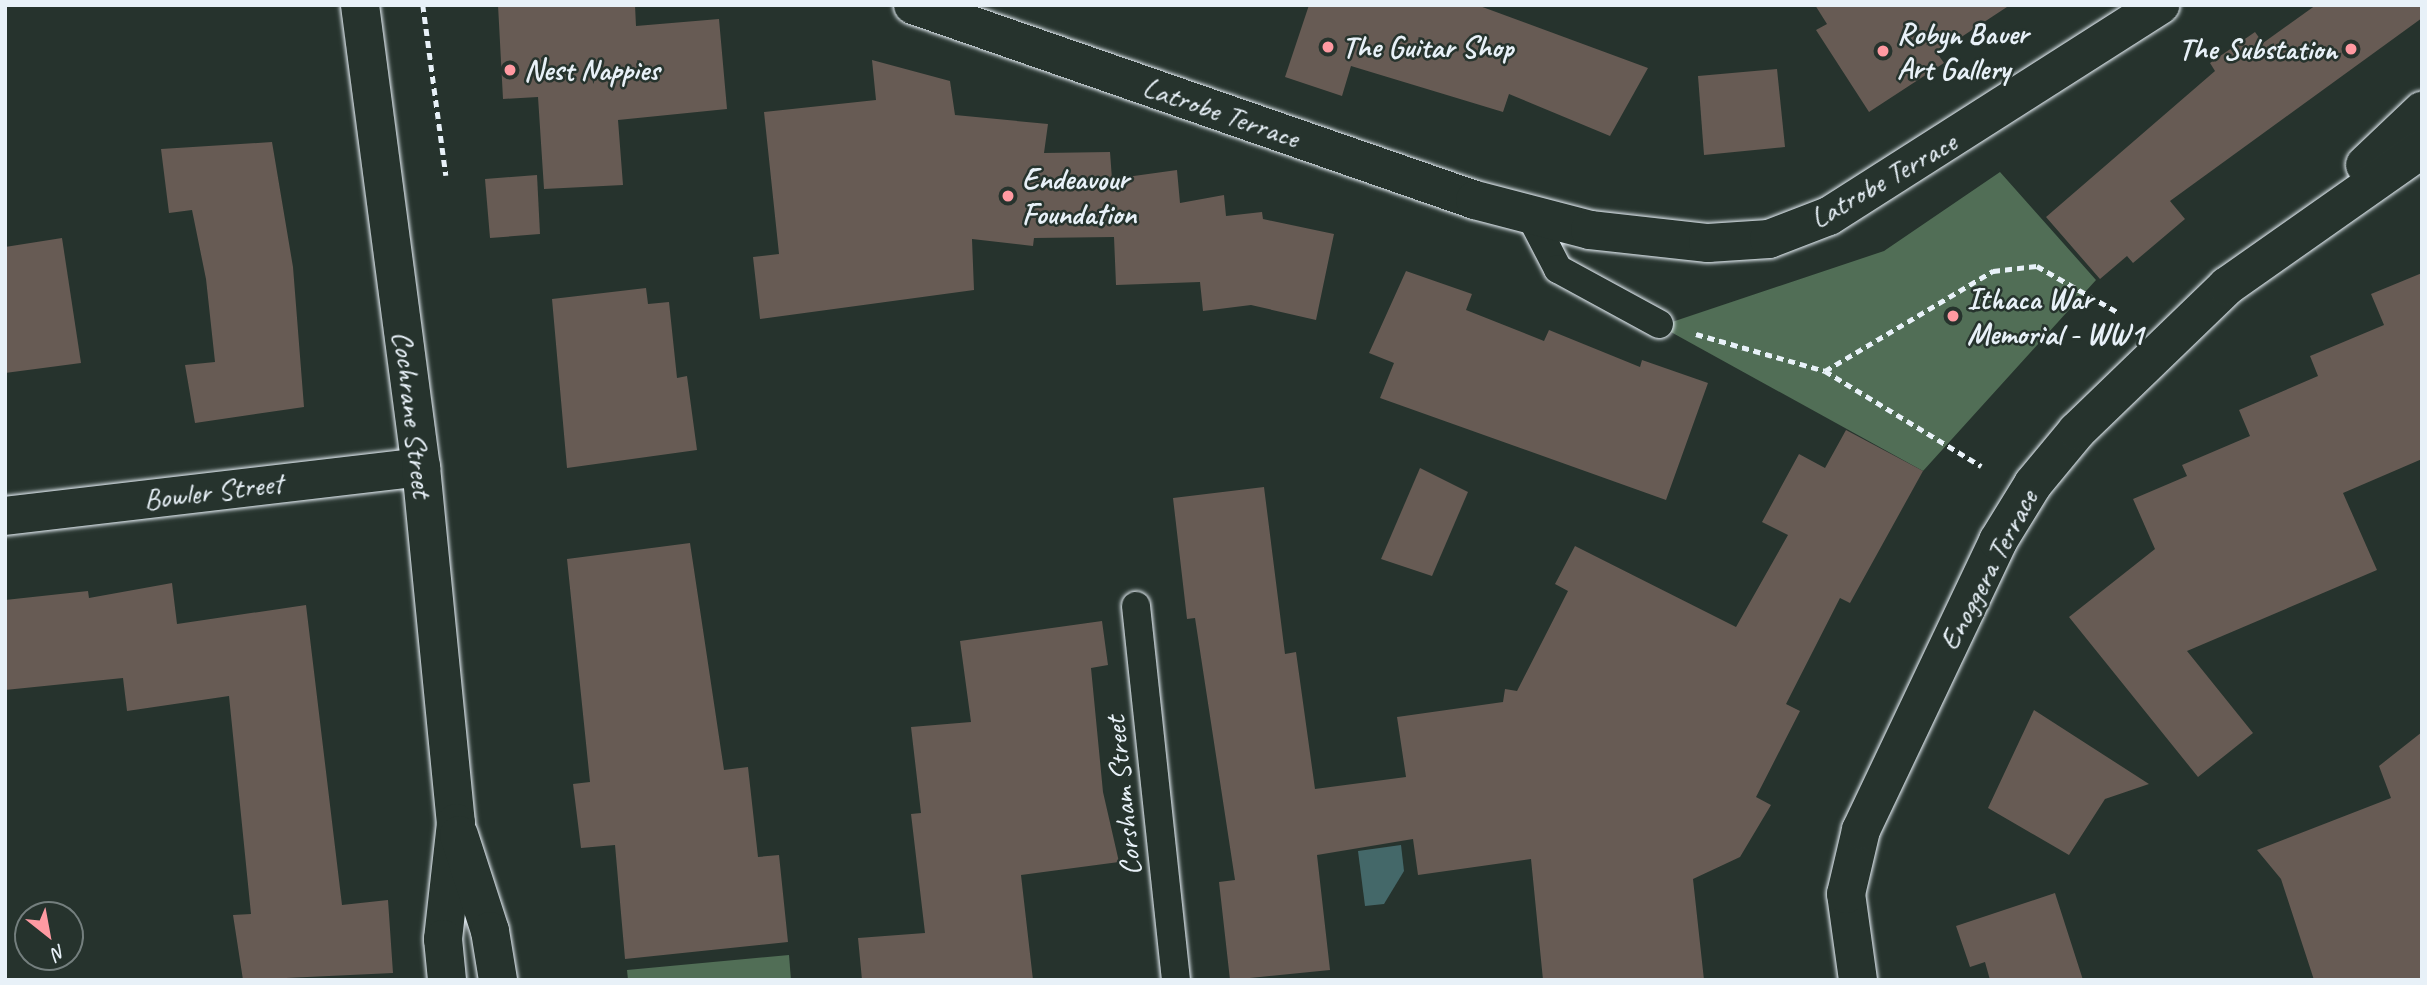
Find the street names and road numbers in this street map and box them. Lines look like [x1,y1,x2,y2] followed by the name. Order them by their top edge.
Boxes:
[1138,69,1304,155] street label: Latrobe Terrace
[1804,124,1962,236] street label: Latrobe Terrace
[385,329,441,499] street label: Cochrane Street
[142,465,284,517] street label: Bowler Street
[1931,484,2045,656] street label: Enoggera Terrace
[1097,714,1149,878] street label: Corsham Street

